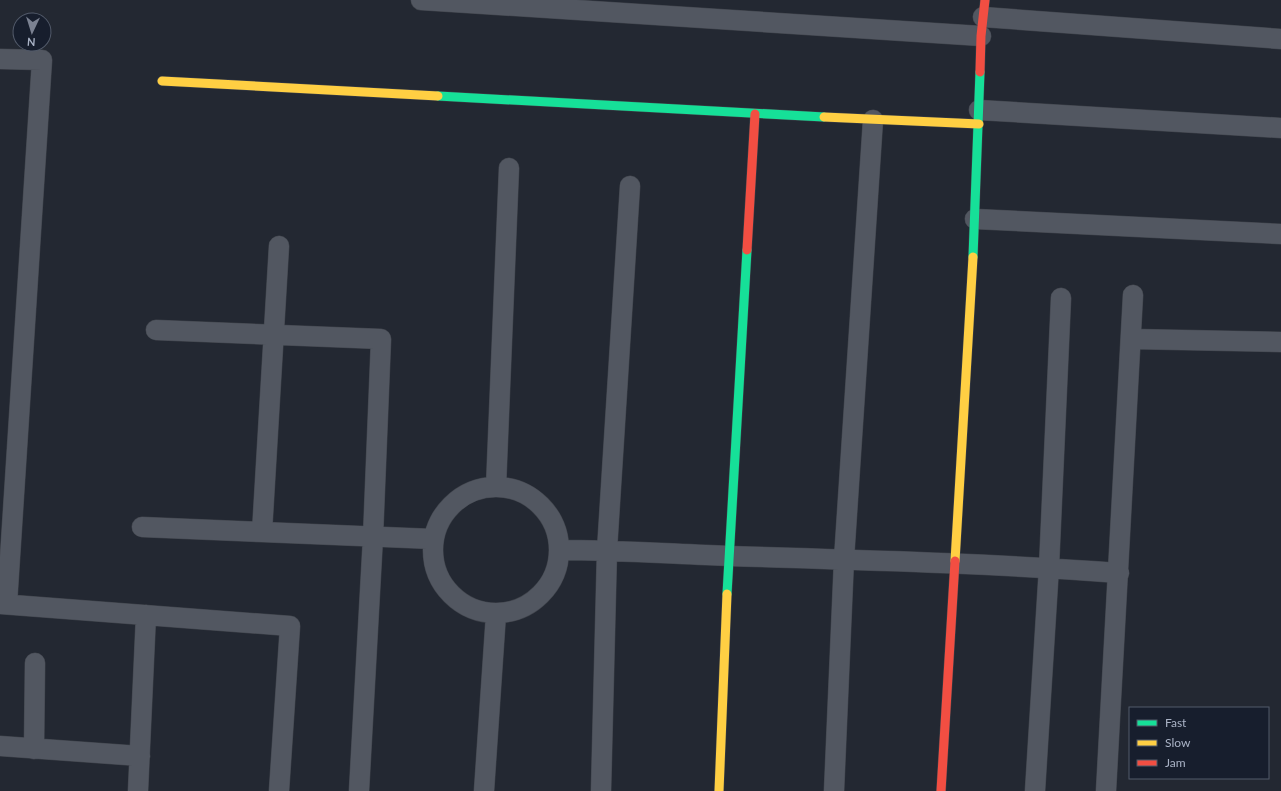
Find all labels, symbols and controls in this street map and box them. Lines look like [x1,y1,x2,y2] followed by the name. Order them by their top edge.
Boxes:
[12,12,52,52] north arrow
[27,36,36,49] text: N
[1129,707,1269,779] legend
[1165,715,1187,730] text: Fast
[1165,735,1191,750] text: Slow
[1165,755,1186,770] text: Jam

